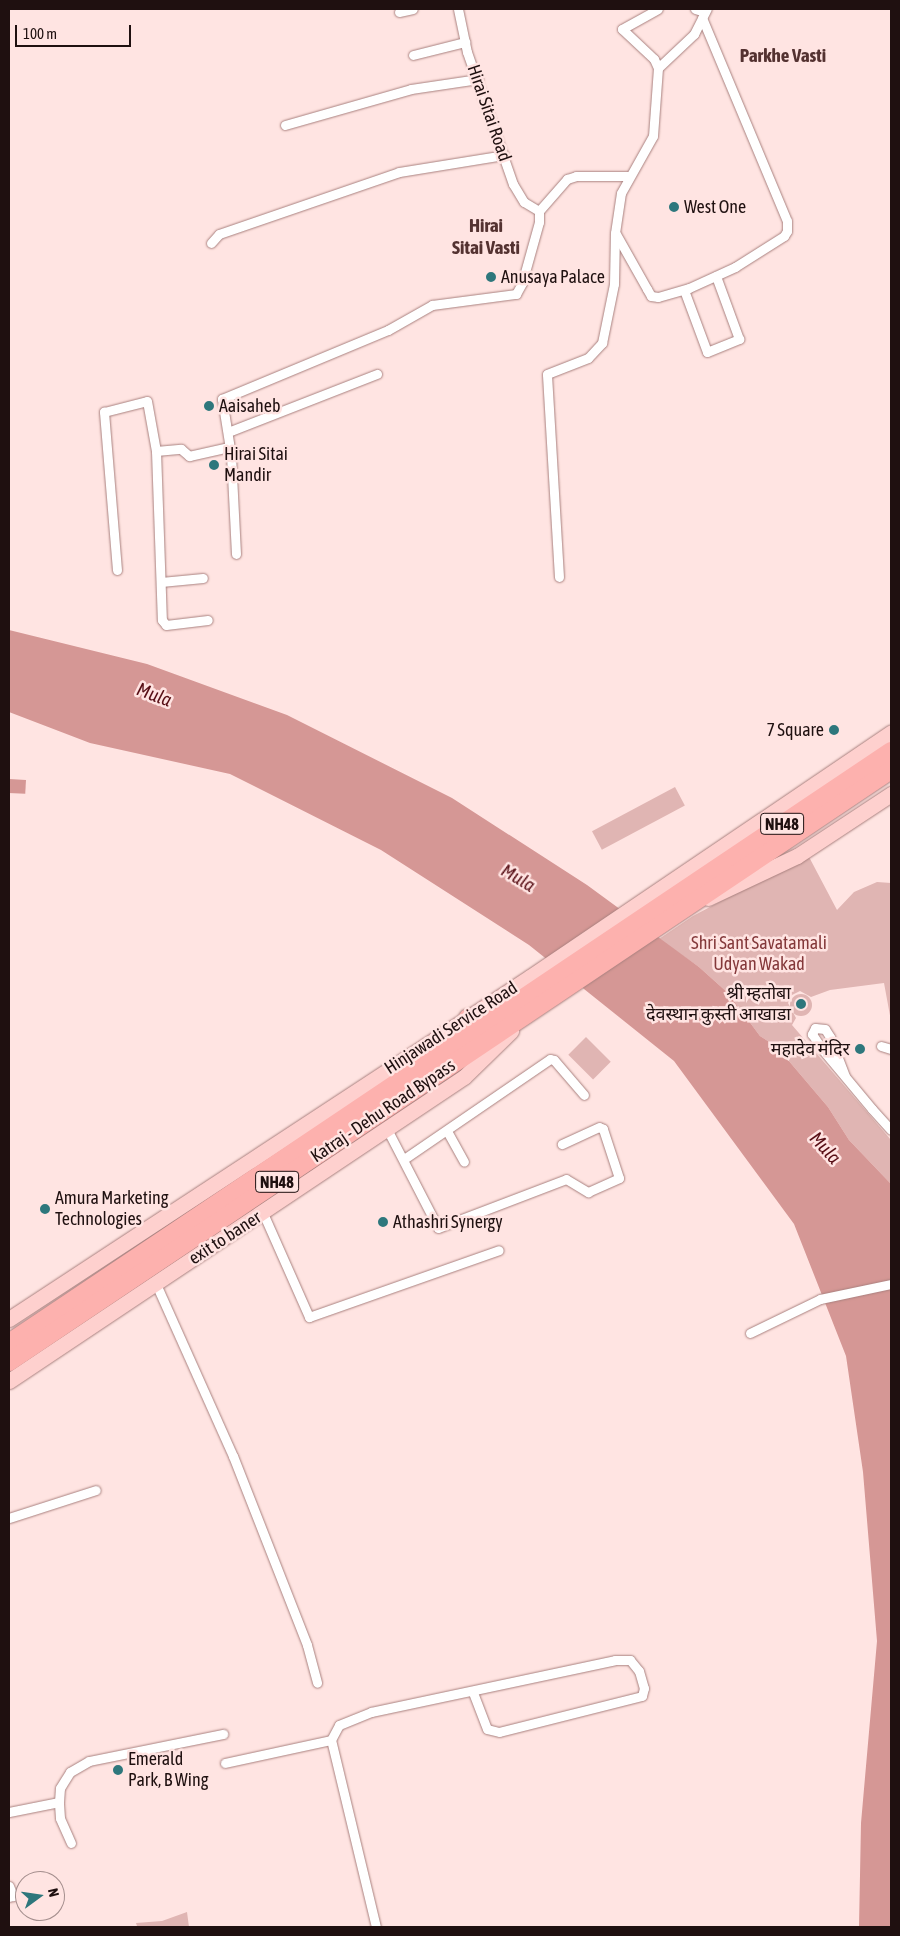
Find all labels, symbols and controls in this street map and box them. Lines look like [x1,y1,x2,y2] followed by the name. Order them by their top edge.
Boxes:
[18,15,134,47] scale bar
[23,25,57,42] text: 100 m
[740,45,826,67] district label: Parkhe Vasti
[462,62,516,164] street label: Hirai Sitai Road
[684,196,746,218] place label: West One
[668,201,680,213] marker: West One
[452,215,520,259] district label: Hirai Sitai Vasti
[501,266,605,288] place label: Anusaya Palace
[485,271,497,283] marker: Anusaya Palace
[219,395,280,417] place label: Aaisaheb
[203,400,215,412] marker: Aaisaheb
[224,444,288,486] place label: Hirai Sitai Mandir
[208,459,220,471] marker: Hirai Sitai Mandir
[133,678,175,712] water label: Mula
[766,719,824,741] place label: 7 Square
[828,724,840,736] marker: 7 Square
[760,811,804,838] road number: NH48
[497,859,539,897] water label: Mula
[691,933,827,976] park label: Shri Sant Savatamali Udyan Wakad
[380,977,522,1079] street label: Hinjawadi Service Road
[646,983,791,1026] place label: श्री म्हतोबा देवस्थान कुस्ती आखाडा
[795,998,807,1010] marker: श्री म्हतोबा देवस्थान कुस्ती आखाडा
[771,1038,850,1060] place label: महादेव मंदिर
[854,1043,866,1055] marker: महादेव मंदिर
[307,1055,459,1167] street label: Katraj - Dehu Road Bypass
[805,1127,845,1169] water label: Mula
[254,1168,300,1196] road number: NH48
[55,1188,169,1230] place label: Amura Marketing Technologies
[39,1203,51,1215] marker: Amura Marketing Technologies
[185,1207,265,1269] street label: exit to baner
[393,1211,503,1233] place label: Athashri Synergy
[377,1216,389,1228] marker: Athashri Synergy
[128,1749,208,1792] place label: Emerald Park, B Wing
[112,1764,124,1776] marker: Emerald Park, B Wing
[15,1871,65,1921] north arrow
[45,1887,62,1899] text: N

